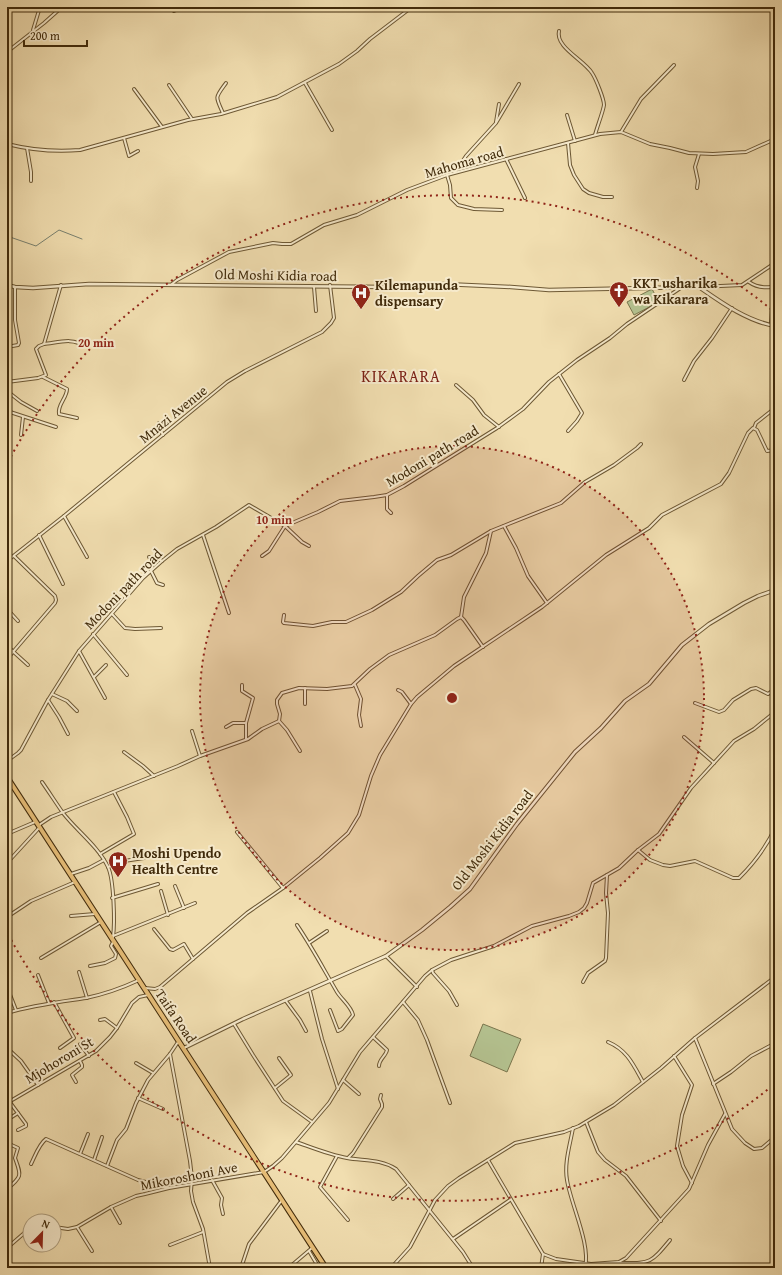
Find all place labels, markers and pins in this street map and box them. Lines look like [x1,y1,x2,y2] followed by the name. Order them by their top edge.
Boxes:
[633,273,718,309] place label: KKT usharika wa Kikarara
[375,275,459,311] place label: Kilemapunda dispensary
[608,280,630,308] church icon: KKT usharika wa Kikarara
[350,282,372,310] hospital icon: Kilemapunda dispensary
[445,691,459,705] centre of rings
[132,843,222,879] place label: Moshi Upendo Health Centre
[107,850,129,878] hospital icon: Moshi Upendo Health Centre

